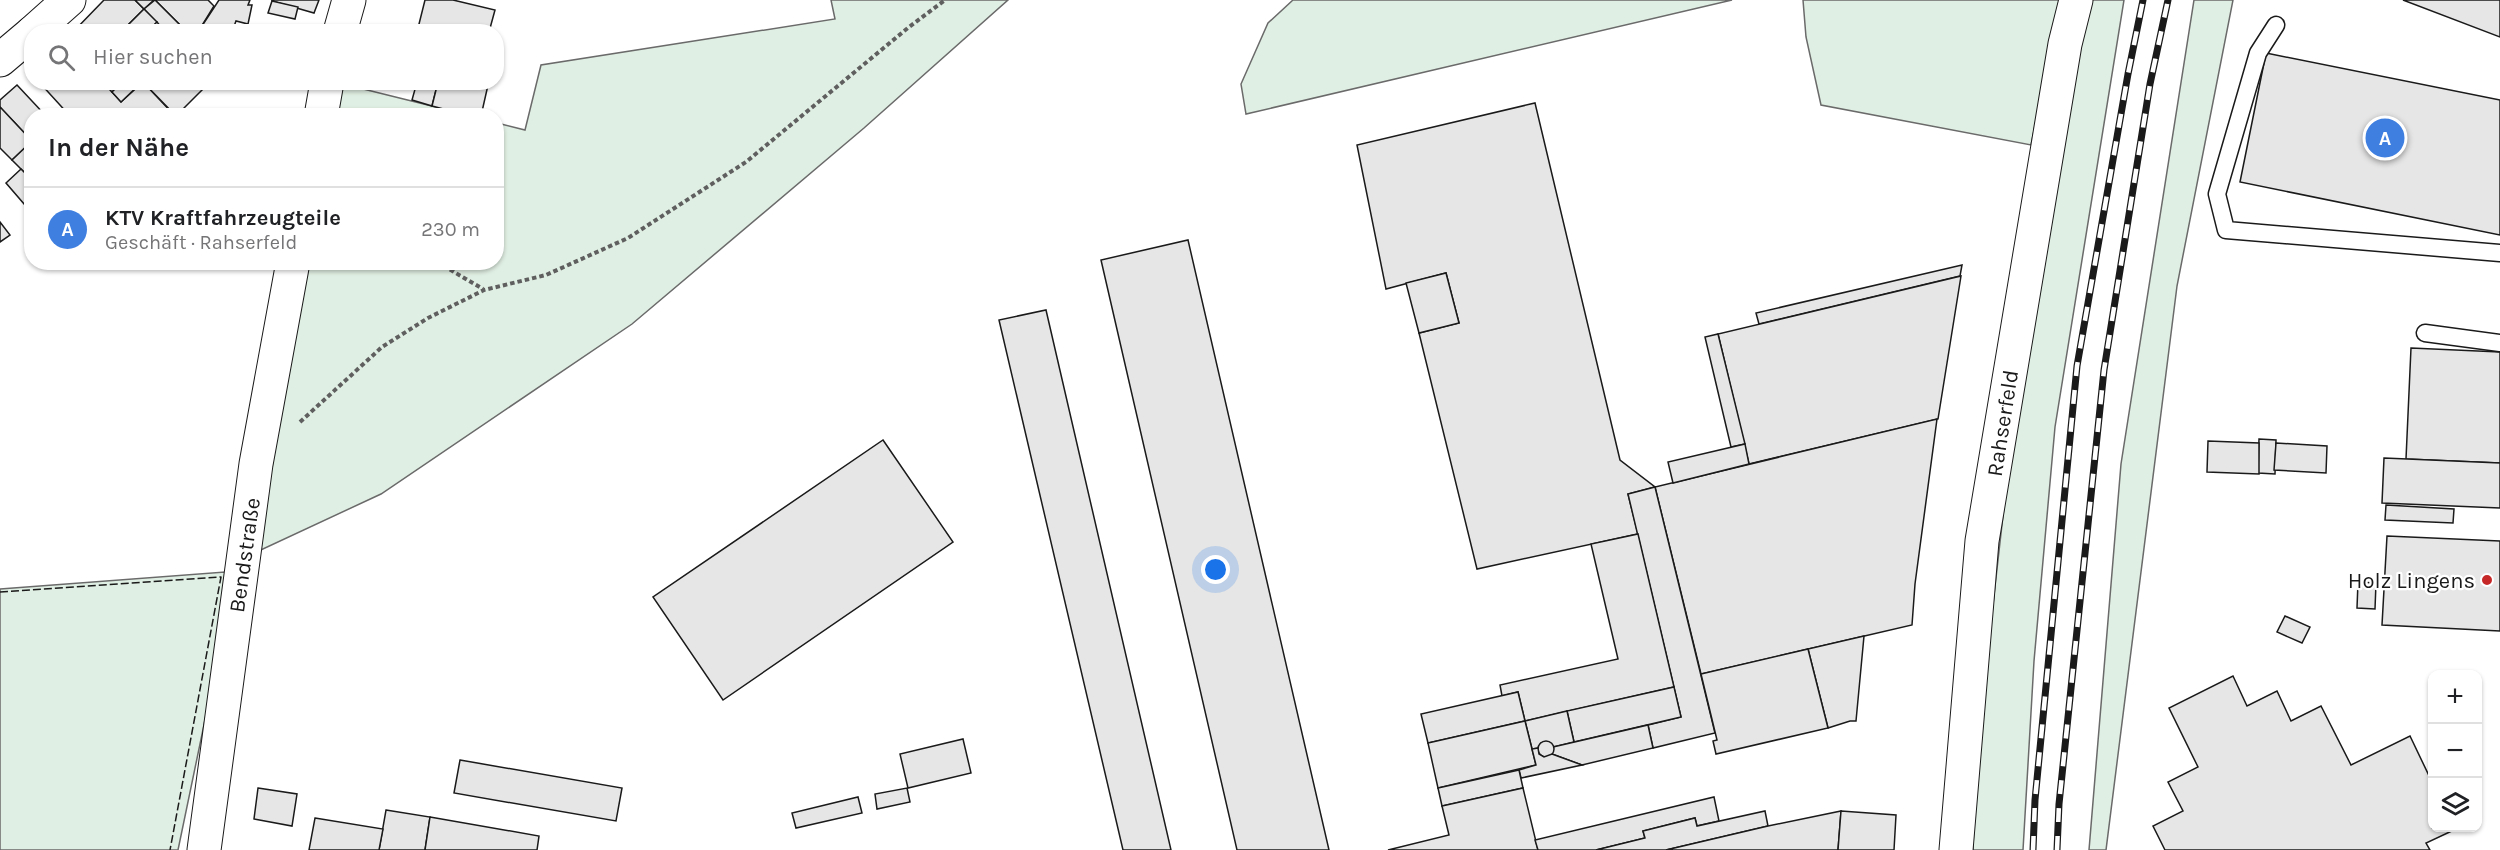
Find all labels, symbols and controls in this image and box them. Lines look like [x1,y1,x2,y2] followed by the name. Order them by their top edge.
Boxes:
[24,24,504,90] search box
[45,41,78,74] icon: search
[93,44,213,70] text: Hier suchen
[2366,116,2404,160] pin: A
[48,132,189,163] text: In der Nähe
[105,205,341,231] text: KTV Kraftfahrzeugteile
[61,218,74,241] text: A
[421,218,480,241] text: 230 m
[105,231,297,254] text: Geschäft · Rahserfeld
[1982,368,2024,478] street label: Rahserfeld
[224,496,266,614] street label: Bendstraße
[1201,555,1230,584] your location
[2348,568,2475,594] place label: Holz Lingens
[2480,573,2494,587] marker: Holz Lingens
[2428,670,2482,832] map controls
[2428,670,2482,724] button: +
[2428,724,2482,778] button: −
[2428,778,2482,832] button: layers

